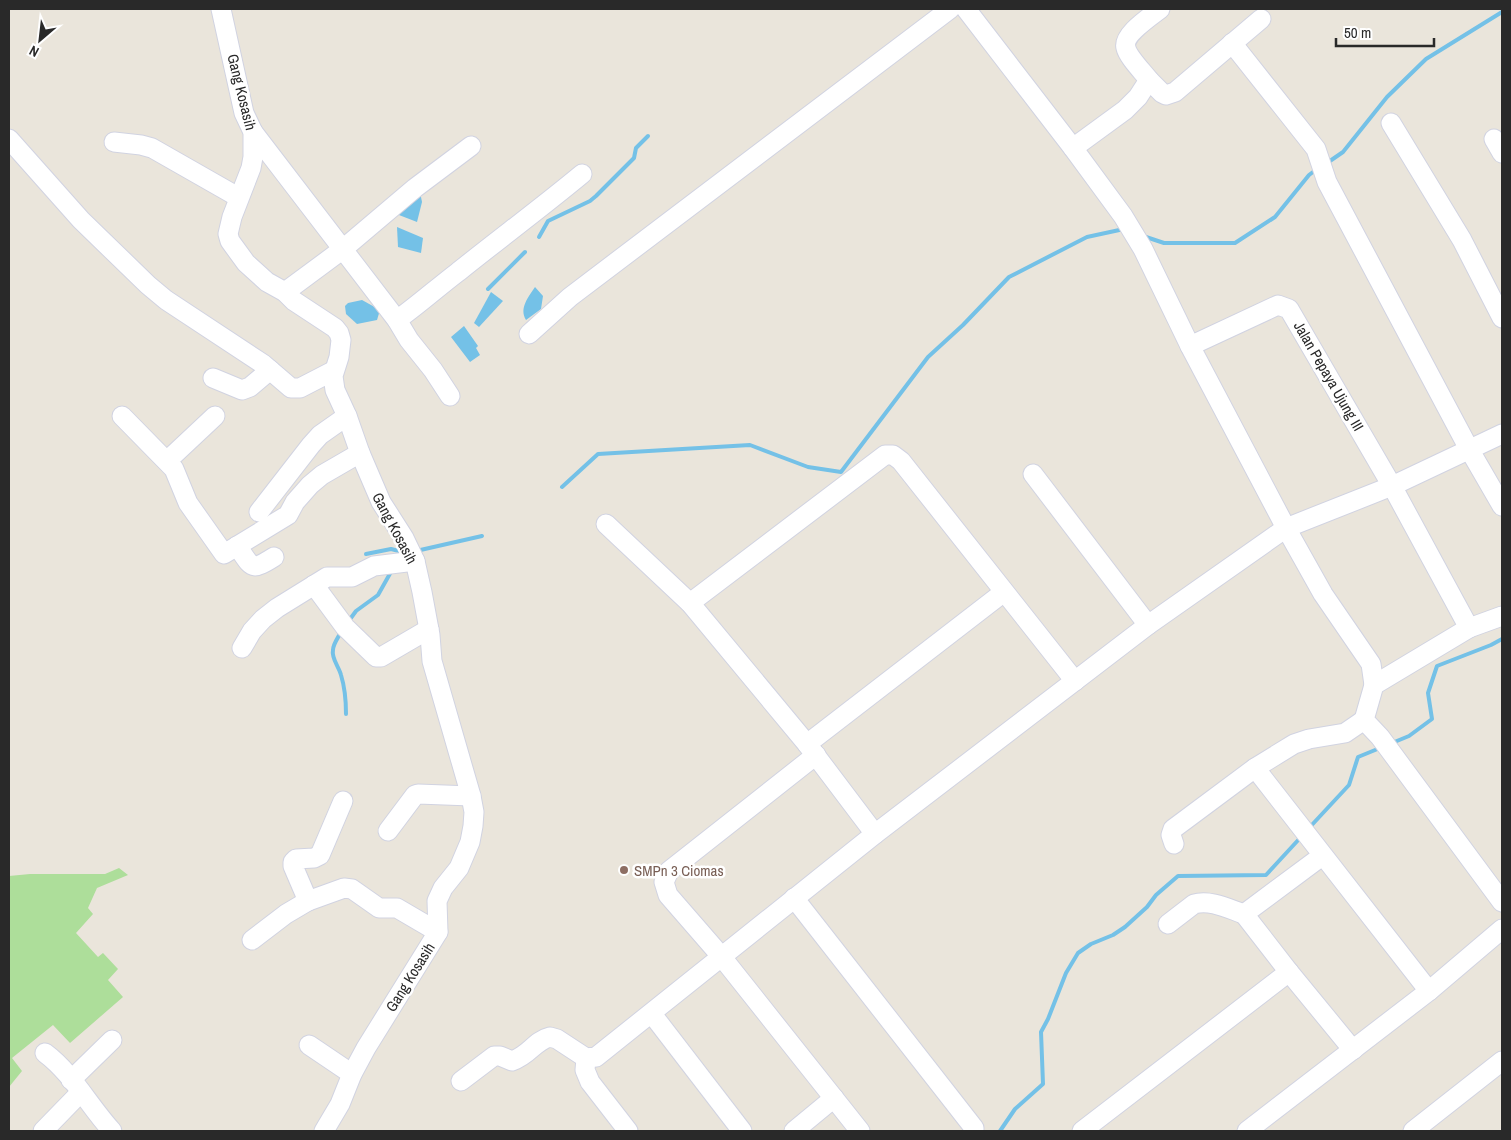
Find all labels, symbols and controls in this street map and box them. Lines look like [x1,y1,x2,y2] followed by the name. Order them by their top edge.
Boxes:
[15,15,65,65] north arrow
[1336,15,1434,47] scale bar
[1344,22,1371,43] text: 50 m
[26,42,42,61] text: N
[222,52,262,132] street label: Gang Kosasih
[1289,317,1369,435] street label: Jalan Pepaya Ujung III
[367,489,423,567] street label: Gang Kosasih
[634,860,724,881] place label: SMPn 3 Ciomas
[618,864,630,876] marker: SMPn 3 Ciomas
[380,938,440,1016] street label: Gang Kosasih

